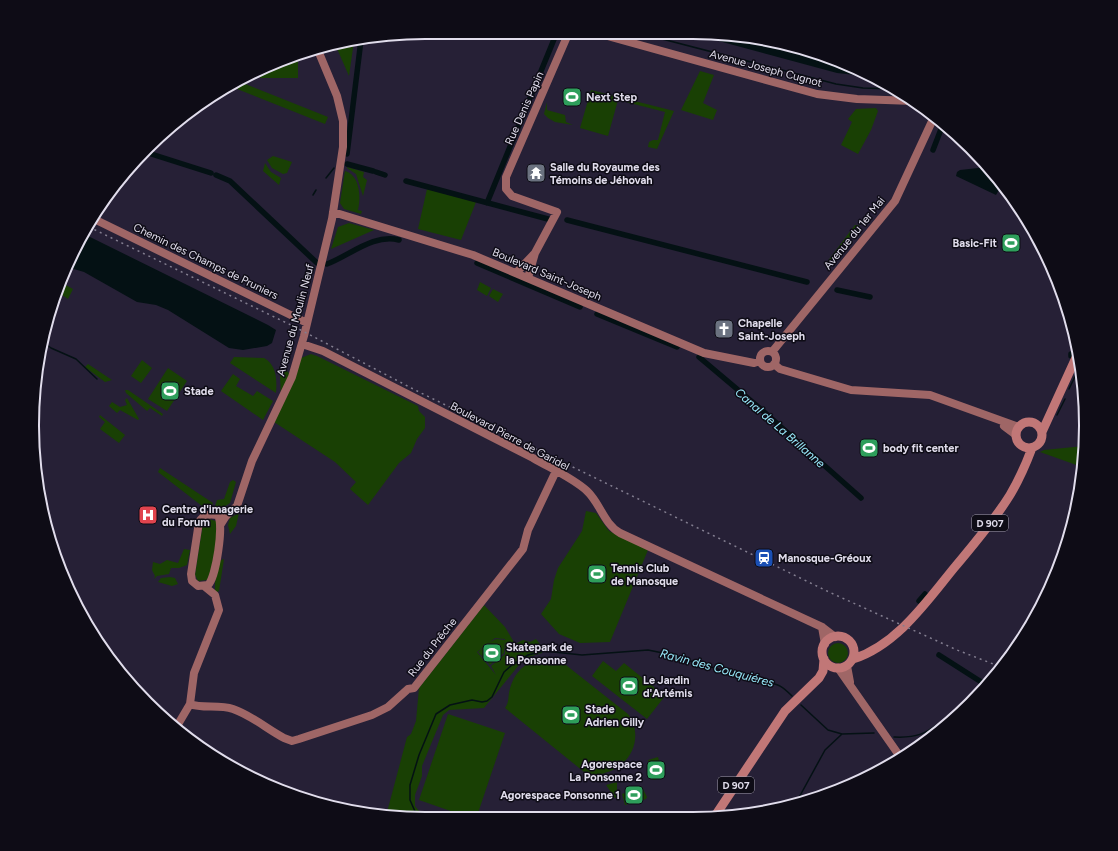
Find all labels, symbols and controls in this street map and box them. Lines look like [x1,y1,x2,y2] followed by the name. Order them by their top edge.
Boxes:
[708,47,823,90] street label: Avenue Joseph Cugnot
[502,70,546,147] street label: Rue Denis Papin
[561,86,583,108] sports icon: Next Step
[586,91,637,104] place label: Next Step
[550,161,660,187] place label: Salle du Royaume des Témoins de Jéhovah
[525,162,547,184] temple icon: Salle du Royaume des Témoins de Jéhovah
[821,194,888,272] street label: Avenue du 1er Mai
[131,221,280,302] street label: Chemin des Champs de Pruniers
[1000,232,1022,254] sports icon: Basic-Fit
[953,237,998,250] place label: Basic-Fit
[490,246,603,303] street label: Boulevard Saint-Joseph
[274,262,317,378] street label: Avenue du Moulin Neuf
[738,317,805,343] place label: Chapelle Saint-Joseph
[713,318,735,340] church icon: Chapelle Saint-Joseph
[159,380,181,402] sports icon: Stade
[184,385,214,398] place label: Stade
[732,385,828,471] water label: Canal de La Brillanne
[448,399,572,473] street label: Boulevard Pierre de Garidel
[858,437,880,459] sports icon: body fit center
[883,442,959,455] place label: body fit center
[162,503,253,529] place label: Centre d'imagerie du Forum
[137,504,159,526] hospital icon: Centre d'imagerie du Forum
[972,515,1008,531] road number: D 907
[753,547,775,569] station icon: Manosque-Gréoux
[778,552,872,565] place label: Manosque-Gréoux
[611,562,678,588] place label: Tennis Club de Manosque
[586,563,608,585] sports icon: Tennis Club de Manosque
[405,615,459,679] street label: Rue du Prêche
[506,641,572,667] place label: Skatepark de la Ponsonne
[481,642,503,664] sports icon: Skatepark de la Ponsonne
[659,646,776,690] water label: Ravin des Couquiéres
[643,674,692,700] place label: Le Jardin d'Artémis
[618,675,640,697] sports icon: Le Jardin d'Artémis
[585,703,645,729] place label: Stade Adrien Gilly
[560,704,582,726] sports icon: Stade Adrien Gilly
[569,758,642,784] place label: Agorespace La Ponsonne 2
[645,759,667,781] sports icon: Agorespace La Ponsonne 2
[718,777,754,793] road number: D 907
[623,784,645,806] sports icon: Agorespace Ponsonne 1
[500,789,620,802] place label: Agorespace Ponsonne 1

